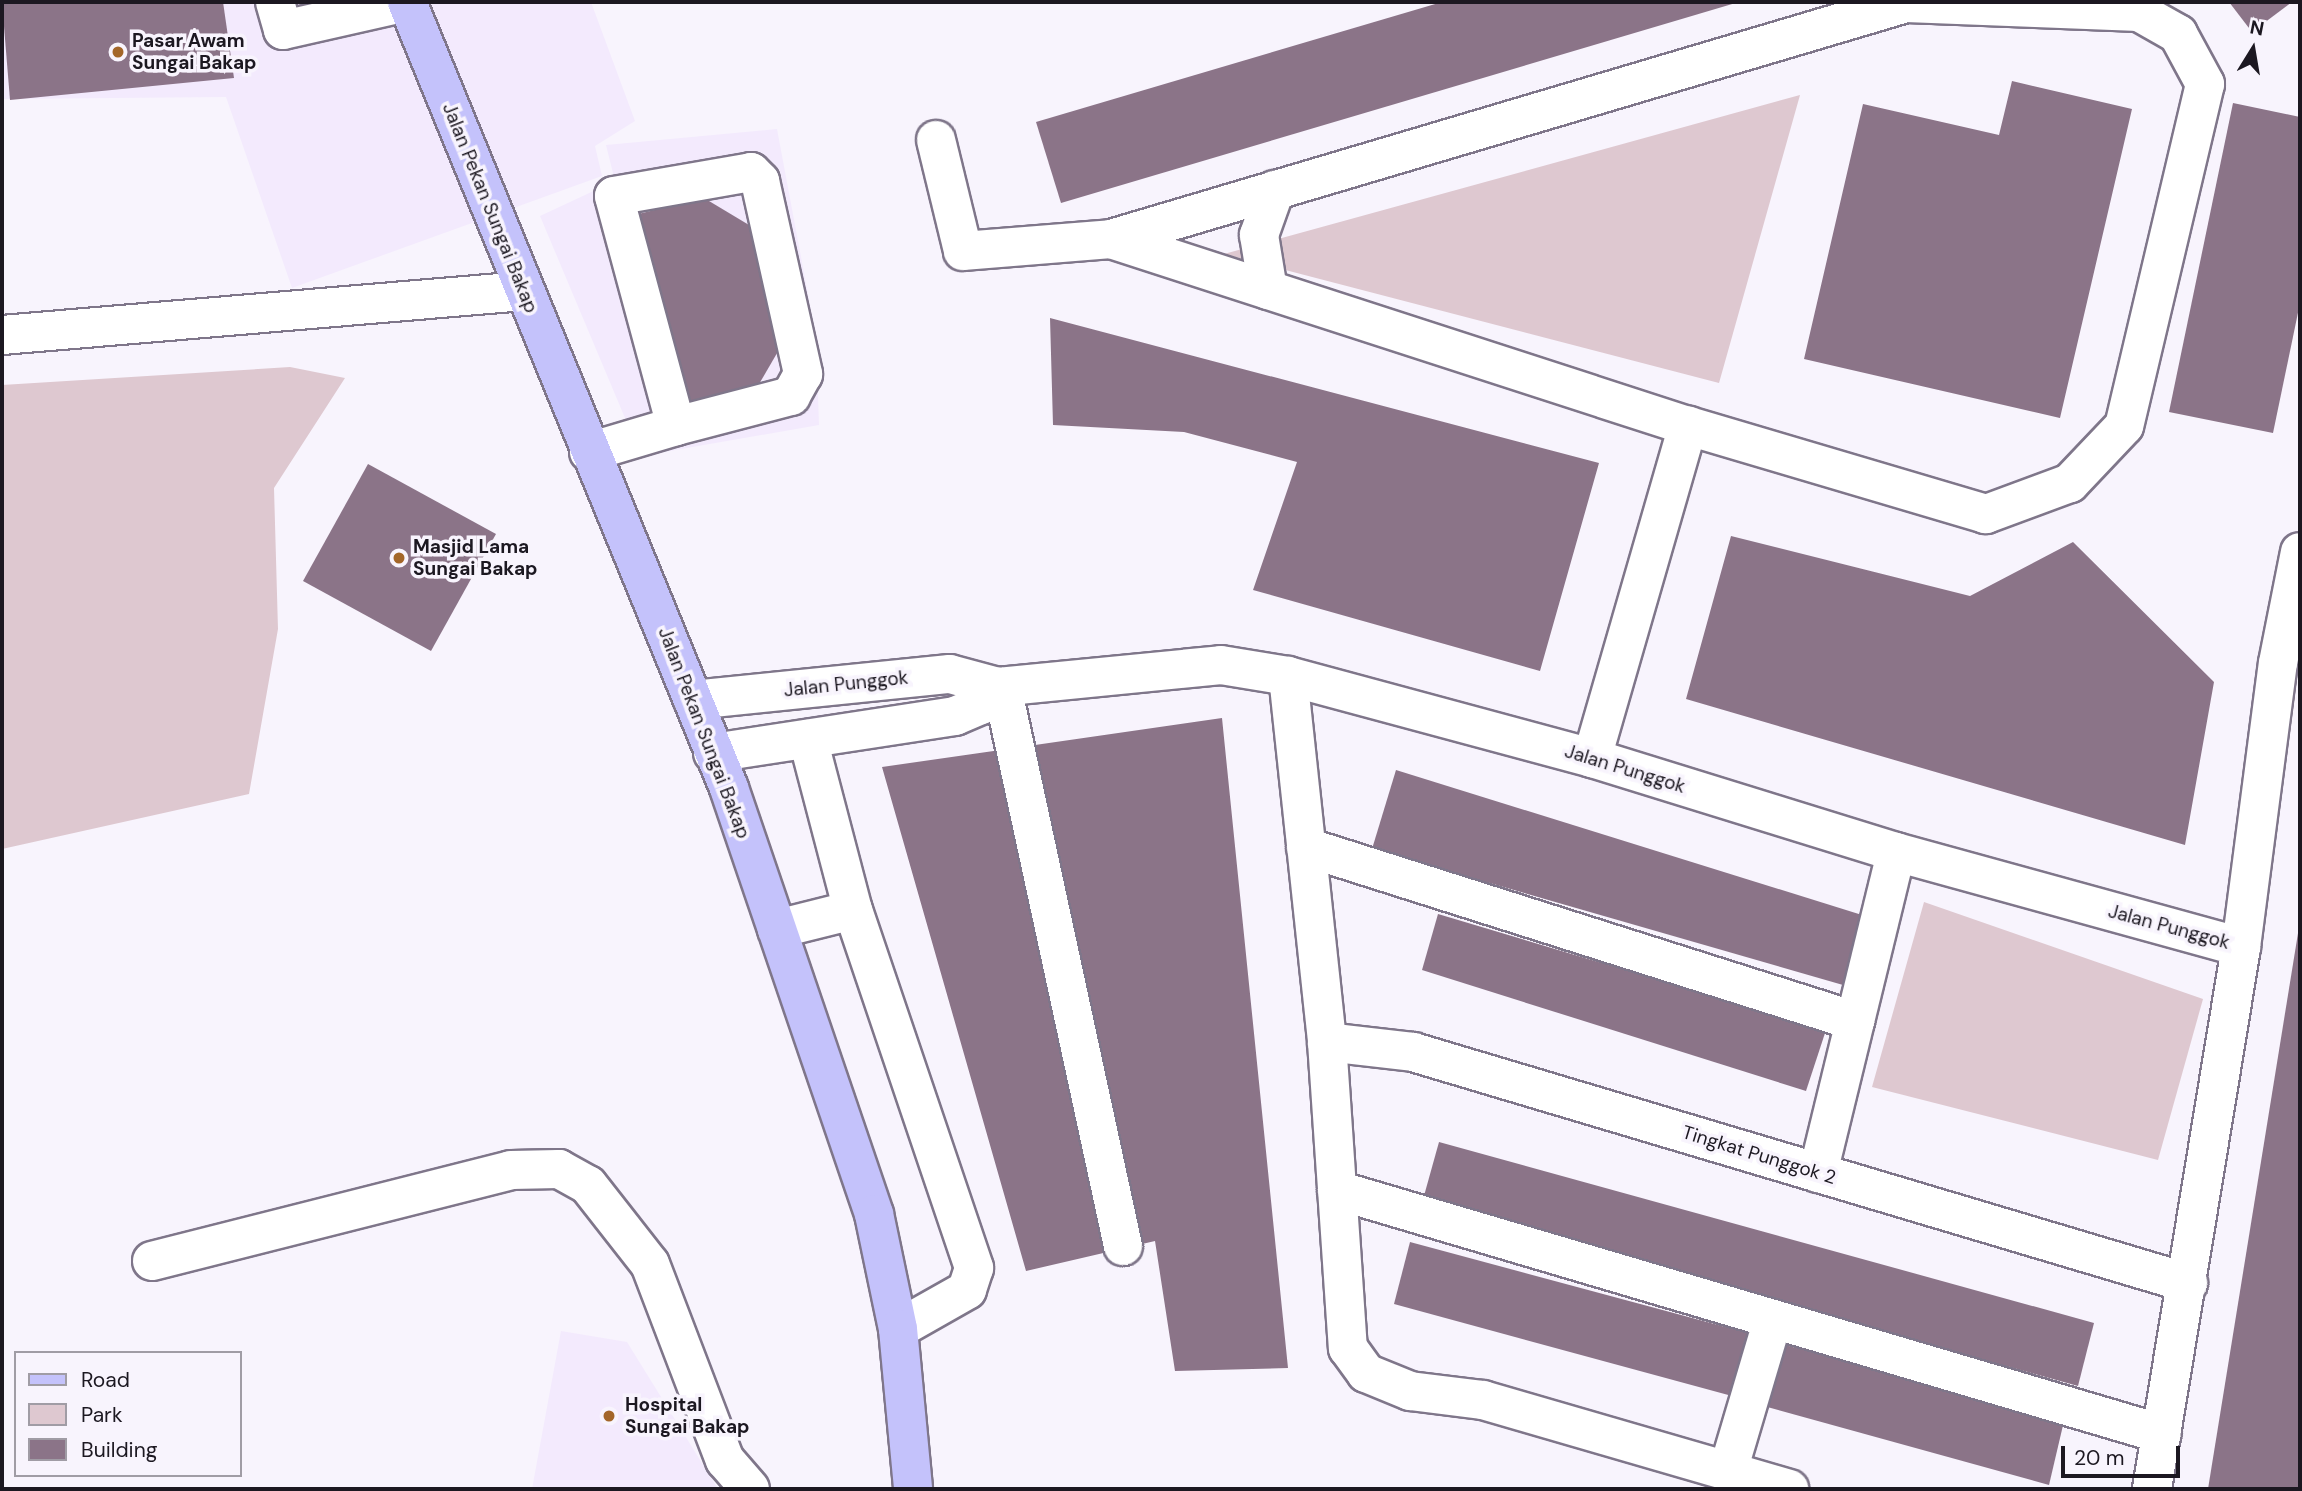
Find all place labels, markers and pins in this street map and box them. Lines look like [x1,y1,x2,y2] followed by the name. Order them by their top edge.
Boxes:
[132,30,256,74] place label: Pasar Awam Sungai Bakap
[110,44,126,60] marker: Pasar Awam Sungai Bakap
[413,536,537,580] place label: Masjid Lama Sungai Bakap
[391,550,407,566] marker: Masjid Lama Sungai Bakap
[625,1394,749,1438] place label: Hospital Sungai Bakap
[599,1406,619,1426] marker: Hospital Sungai Bakap

